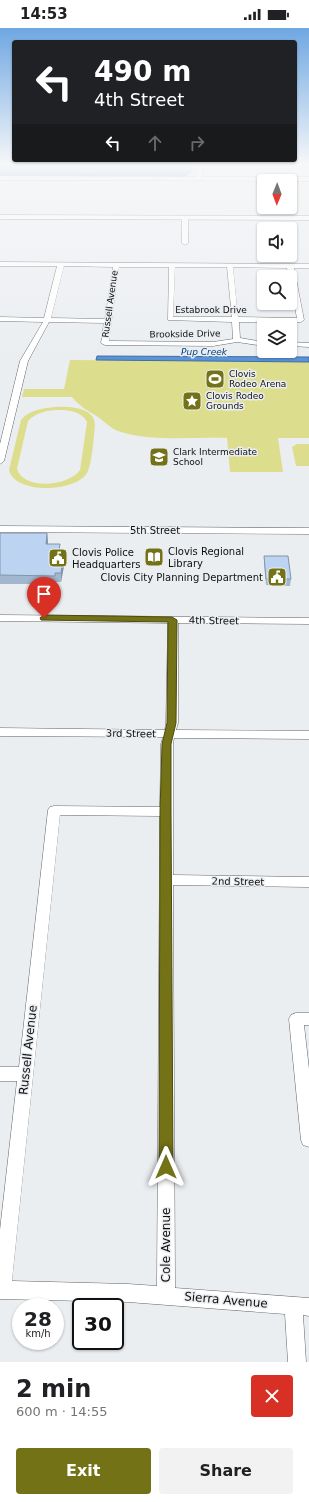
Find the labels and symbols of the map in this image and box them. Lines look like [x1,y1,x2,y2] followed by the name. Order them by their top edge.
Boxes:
[257,174,297,214] north arrow
[100,269,120,338] street label: Russell Avenue
[175,305,247,315] street label: Estabrook Drive
[149,328,221,340] street label: Brookside Drive
[181,347,228,357] water label: Pup Creek
[204,368,226,390] sports icon: Clovis Rodeo Arena
[229,369,286,389] place label: Clovis Rodeo Arena
[181,390,203,412] place icon: Clovis Rodeo Grounds
[206,391,264,411] place label: Clovis Rodeo Grounds
[148,446,170,468] school or university icon: Clark Intermediate School
[173,447,258,467] place label: Clark Intermediate School
[130,525,180,536] street label: 5th Street
[143,546,165,568] library icon: Clovis Regional Library
[168,546,244,569] place label: Clovis Regional Library
[47,547,69,569] public building icon: Clovis Police Headquarters
[72,547,140,570] place label: Clovis Police Headquarters
[266,566,288,588] public building icon: Clovis City Planning Department
[100,572,263,583] place label: Clovis City Planning Department
[27,577,61,618] pin
[189,615,239,626] street label: 4th Street
[106,728,156,739] street label: 3rd Street
[212,876,264,887] street label: 2nd Street
[16,1004,40,1096] street label: Russell Avenue
[145,1146,187,1188] position arrow
[159,1208,173,1282] street label: Cole Avenue
[184,1289,268,1311] street label: Sierra Avenue
[72,1298,124,1350] speed limit sign: 30

